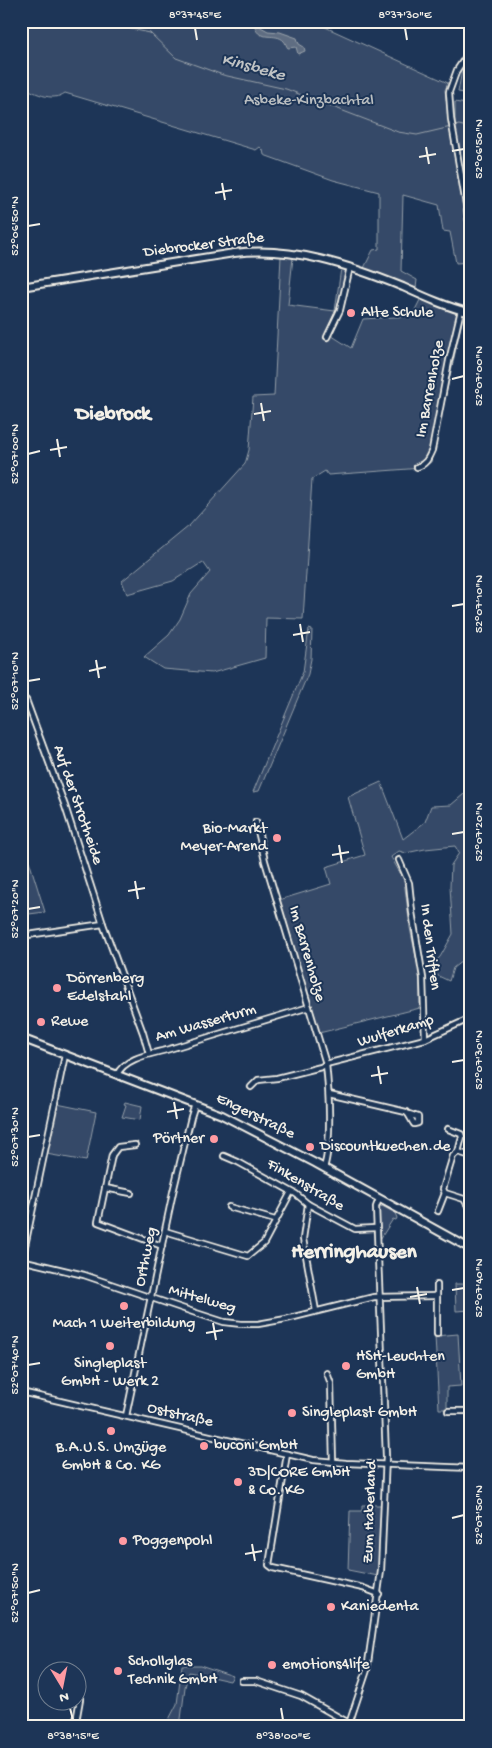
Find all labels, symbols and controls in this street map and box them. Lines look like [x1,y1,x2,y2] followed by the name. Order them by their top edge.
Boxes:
[169,9,221,23] text: 8°37'45"E
[379,9,432,23] text: 8°37'30"E
[219,49,288,87] water label: Kinsbeke
[244,92,374,111] park label: Asbeke-Kinzbachtal
[473,119,487,179] text: 52°06'50"N
[9,196,23,256] text: 52°06'50"N
[142,229,266,263] street label: Diebrocker Straße
[361,304,434,323] place label: Alte Schule
[345,307,357,319] marker: Alte Schule
[412,338,450,439] street label: Im Barrenholze
[473,346,487,406] text: 52°07'00"N
[74,403,153,428] district label: Diebrock
[9,424,23,484] text: 52°07'00"N
[473,575,487,633] text: 52°07'10"N
[9,652,23,710] text: 52°07'10"N
[48,743,107,868] street label: Auf der Strotheide
[473,802,487,862] text: 52°07'20"N
[180,820,269,857] place label: Bio-Markt Meyer-Arend
[271,832,283,844] marker: Bio-Markt Meyer-Arend
[9,879,23,939] text: 52°07'20"N
[414,903,444,992] street label: In den Triften
[283,904,329,1005] street label: Im Barrenholze
[66,970,144,1007] place label: Dörrenberg Edelstahl
[51,982,63,994] marker: Dörrenberg Edelstahl
[153,1000,259,1047] street label: Am Wasserturm
[356,1011,437,1053] street label: Wulferkamp
[51,1013,89,1032] place label: Rewe
[35,1016,47,1028] marker: Rewe
[473,1030,487,1090] text: 52°07'30"N
[212,1090,298,1145] street label: Engerstraße
[9,1107,23,1167] text: 52°07'30"N
[152,1130,205,1149] place label: Pörtner
[208,1133,220,1145] marker: Pörtner
[319,1138,451,1157] place label: Discountkuechen.de
[304,1141,316,1153] marker: Discountkuechen.de
[262,1155,348,1217] street label: Finkenstraße
[131,1226,163,1288] street label: Orthweg
[291,1241,418,1266] district label: Herringhausen
[473,1258,487,1318] text: 52°07'40"N
[166,1281,238,1319] street label: Mittelweg
[118,1300,130,1312] marker: Mach 1 Weiterbildung
[53,1315,195,1334] place label: Mach 1 Weiterbildung
[9,1335,23,1395] text: 52°07'40"N
[104,1340,116,1352] marker: Singleplast GmbH - Werk 2
[356,1348,445,1385] place label: HSH-Leuchten GmbH
[61,1355,159,1392] place label: Singleplast GmbH - Werk 2
[340,1360,352,1372] marker: HSH-Leuchten GmbH
[145,1399,216,1433] street label: Oststraße
[302,1404,418,1423] place label: Singleplast GmbH
[286,1407,298,1419] marker: Singleplast GmbH
[105,1425,117,1437] marker: B.A.U.S. Umzüge GmbH & Co. KG
[214,1437,298,1456] place label: buconi GmbH
[55,1439,167,1476] place label: B.A.U.S. Umzüge GmbH & Co. KG
[198,1440,210,1452] marker: buconi GmbH
[360,1459,382,1564] street label: Zum Haberland
[247,1464,351,1501] place label: 3D|CORE GmbH & Co. KG
[232,1476,244,1488] marker: 3D|CORE GmbH & Co. KG
[473,1485,487,1545] text: 52°07'50"N
[132,1532,213,1551] place label: Poggenpohl
[117,1535,129,1547] marker: Poggenpohl
[9,1563,23,1623] text: 52°07'50"N
[341,1598,420,1617] place label: Kaniedenta
[325,1601,337,1613] marker: Kaniedenta
[127,1653,218,1690] place label: Schollglas Technik GmbH
[282,1656,370,1675] place label: emotions4life
[266,1659,278,1671] marker: emotions4life
[38,1660,88,1710] north arrow
[112,1665,124,1677] marker: Schollglas Technik GmbH
[58,1687,70,1706] text: N
[47,1730,99,1744] text: 8°38'15"E
[256,1730,310,1744] text: 8°38'00"E

